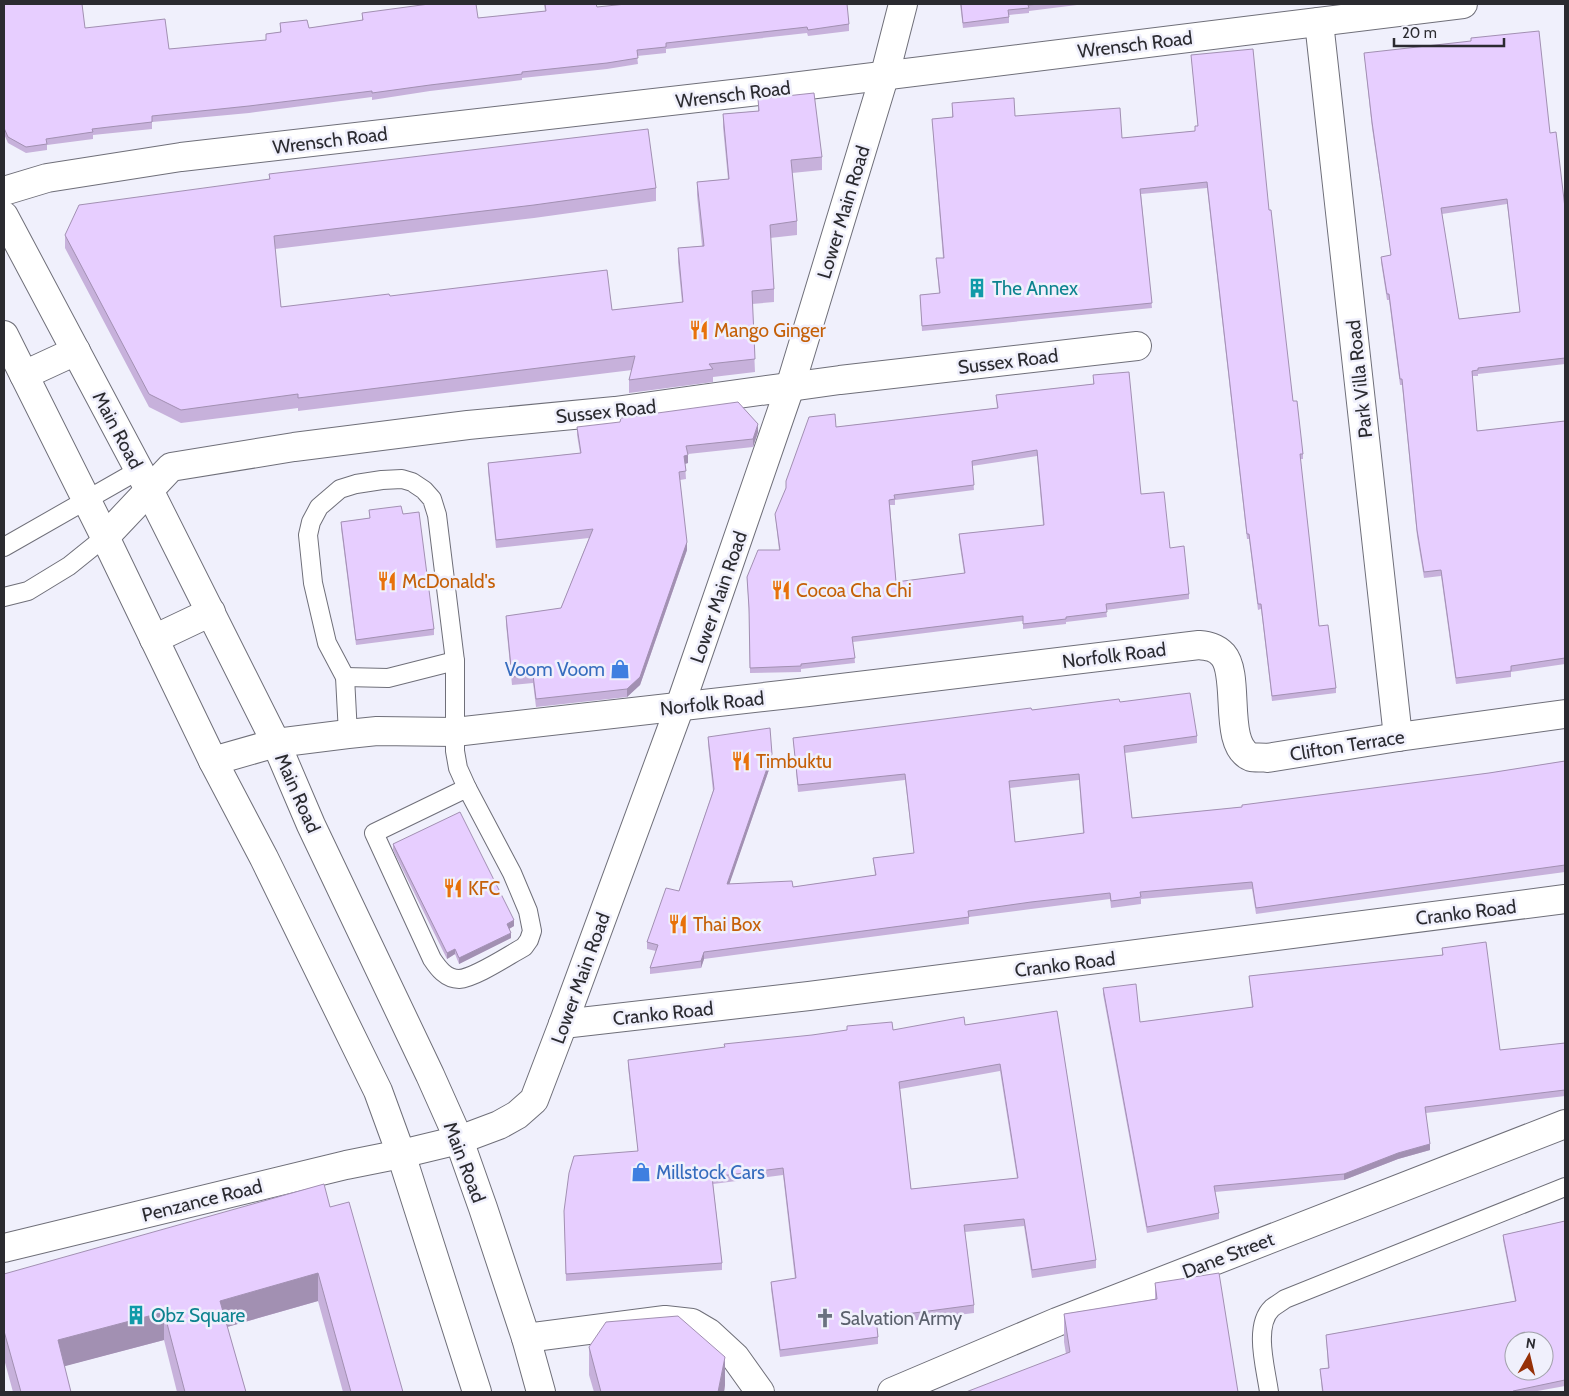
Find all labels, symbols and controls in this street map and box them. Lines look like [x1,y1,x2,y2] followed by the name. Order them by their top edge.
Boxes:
[1394,15,1504,47] scale bar
[1402,24,1437,42] text: 20 m
[1076,26,1194,63] street label: Wrensch Road
[674,76,792,113] street label: Wrensch Road
[271,122,389,159] street label: Wrensch Road
[812,143,875,281] street label: Lower Main Road
[966,277,988,299] building icon: The Annex
[992,277,1078,300] place label: The Annex
[688,319,710,341] restaurant icon: Mango Ginger
[714,319,826,342] place label: Mango Ginger
[1342,319,1377,439] street label: Park Villa Road
[957,344,1059,379] street label: Sussex Road
[88,387,148,473] street label: Main Road
[555,395,657,428] street label: Sussex Road
[685,528,752,666] street label: Lower Main Road
[376,570,398,592] restaurant icon: McDonald's
[402,570,496,593] place label: McDonald's
[770,579,792,601] restaurant icon: Cocoa Cha Chi
[796,579,912,602] place label: Cocoa Cha Chi
[1061,638,1167,673] street label: Norfolk Road
[505,658,605,681] place label: Voom Voom
[609,658,631,680] shop icon: Voom Voom
[659,687,765,720] street label: Norfolk Road
[1288,725,1406,766] street label: Clifton Terrace
[270,750,325,837] street label: Main Road
[730,750,752,772] restaurant icon: Timbuktu
[756,750,832,773] place label: Timbuktu
[442,877,464,899] restaurant icon: KFC
[468,877,501,900] place label: KFC
[1414,895,1518,930] street label: Cranko Road
[546,909,615,1047] street label: Lower Main Road
[667,913,689,935] restaurant icon: Thai Box
[693,913,761,936] place label: Thai Box
[1013,947,1117,982] street label: Cranko Road
[612,997,715,1030] street label: Cranko Road
[439,1119,490,1206] street label: Main Road
[630,1161,652,1183] shop icon: Millstock Cars
[656,1161,765,1184] place label: Millstock Cars
[139,1174,265,1227] street label: Penzance Road
[1179,1227,1278,1283] street label: Dane Street
[125,1304,147,1326] building icon: Obz Square
[151,1304,246,1327] place label: Obz Square
[814,1307,836,1329] church icon: Salvation Army
[840,1307,963,1330] place label: Salvation Army
[1504,1331,1554,1381] north arrow
[1525,1334,1537,1353] text: N

